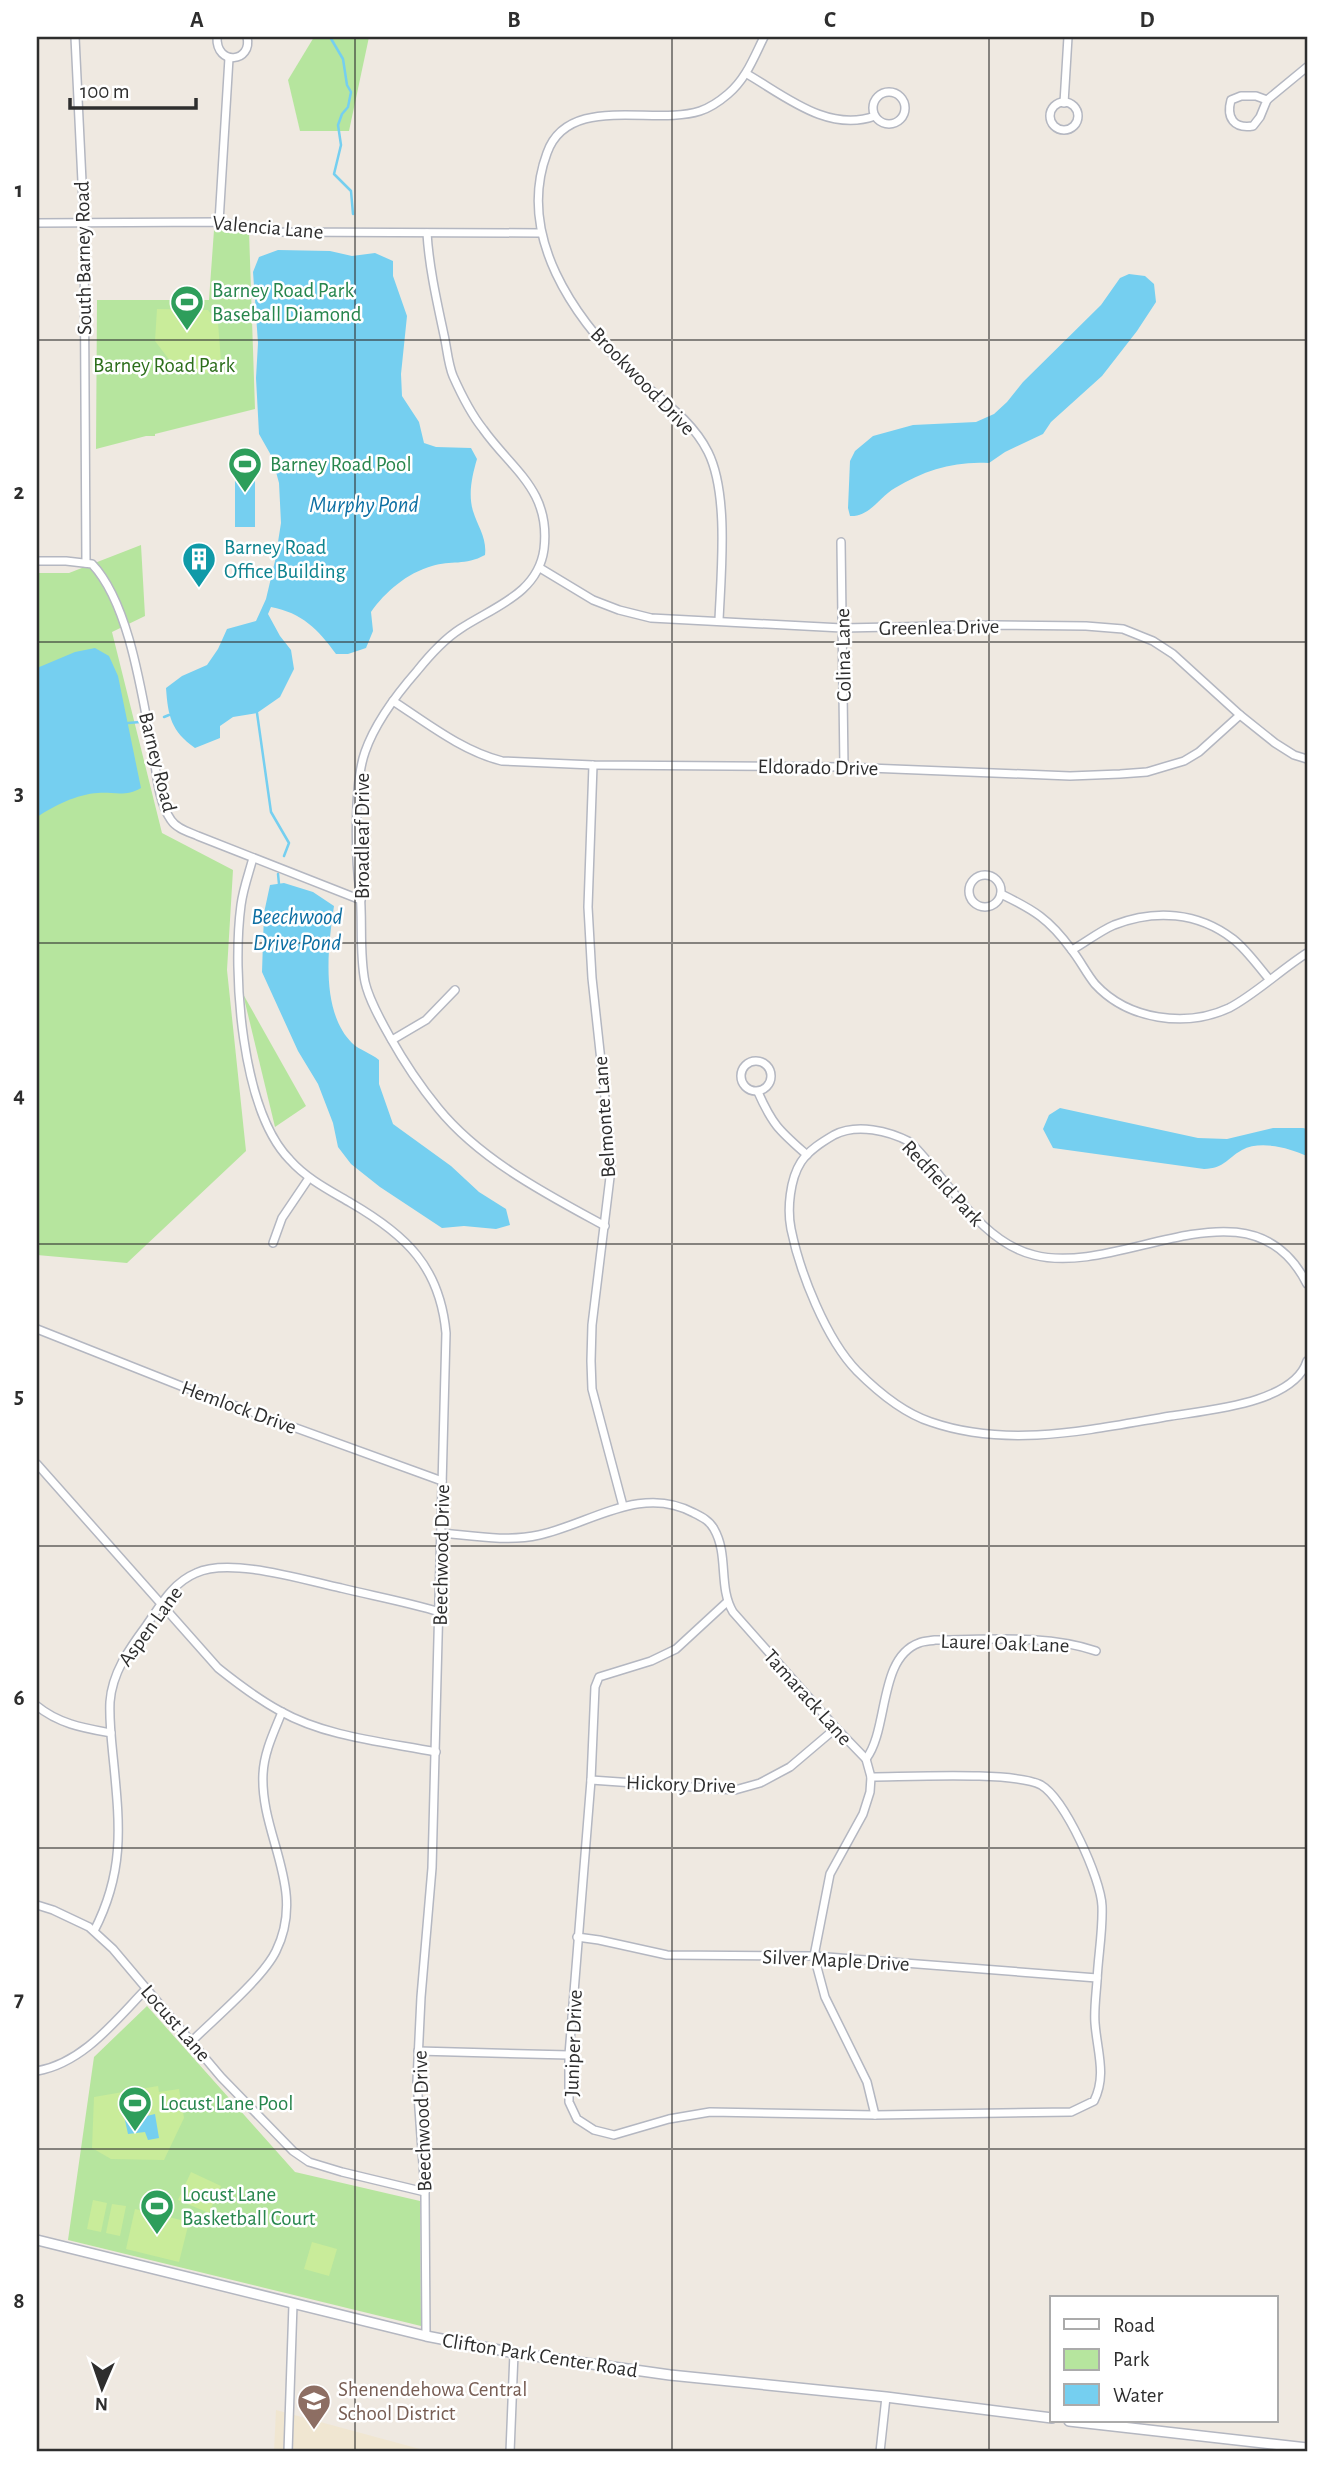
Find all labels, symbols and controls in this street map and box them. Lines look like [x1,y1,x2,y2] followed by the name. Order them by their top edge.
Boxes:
[190,9,204,32] text: A
[507,9,521,32] text: B
[824,9,836,32] text: C
[1139,9,1155,32] text: D
[70,66,196,110] scale bar
[80,81,130,102] text: 100 m
[15,179,23,202] text: 1
[72,181,95,335] street label: South Barney Road
[212,212,324,243] street label: Valencia Lane
[212,280,362,325] place label: Barney Road Park Baseball Diamond
[168,283,206,332] sports icon: Barney Road Park Baseball Diamond
[586,324,699,439] street label: Brookwood Drive
[93,355,235,376] park label: Barney Road Park
[226,445,264,494] sports icon: Barney Road Pool
[270,454,412,475] place label: Barney Road Pool
[14,481,25,504] text: 2
[309,494,419,517] water label: Murphy Pond
[224,537,347,582] place label: Barney Road Office Building
[180,540,218,589] building icon: Barney Road Office Building
[832,608,855,702] street label: Colina Lane
[878,616,1000,639] street label: Greenlea Drive
[135,710,180,814] street label: Barney Road
[757,756,879,779] street label: Eldorado Drive
[352,773,373,899] street label: Broadleaf Drive
[14,782,24,805] text: 3
[251,906,343,955] water label: Beechwood Drive Pond
[590,1055,619,1179] street label: Belmonte Lane
[13,1084,25,1107] text: 4
[898,1136,988,1231] street label: Redfield Park
[179,1377,299,1438] street label: Hemlock Drive
[14,1385,24,1408] text: 5
[430,1484,453,1626] street label: Beechwood Drive
[114,1582,186,1670] street label: Aspen Lane
[940,1631,1070,1656] street label: Laurel Oak Lane
[759,1645,856,1749] street label: Tamarack Lane
[13,1687,25,1710] text: 6
[626,1772,736,1797] street label: Hickory Drive
[762,1946,910,1975] street label: Silver Maple Drive
[137,1981,214,2066] street label: Locust Lane
[14,1988,24,2011] text: 7
[561,1989,586,2097] street label: Juniper Drive
[410,2050,435,2192] street label: Beechwood Drive
[116,2084,154,2133] sports icon: Locust Lane Pool
[160,2093,294,2114] place label: Locust Lane Pool
[182,2184,316,2229] place label: Locust Lane Basketball Court
[138,2187,176,2236] sports icon: Locust Lane Basketball Court
[13,2290,25,2313] text: 8
[1050,2296,1278,2422] legend
[1113,2315,1155,2336] text: Road
[441,2330,639,2381] street label: Clifton Park Center Road
[1113,2349,1150,2370] text: Park
[66,2352,136,2422] north arrow
[338,2379,527,2424] place label: Shenendehowa Central School District
[295,2382,333,2431] school or university icon: Shenendehowa Central School District
[1113,2385,1163,2406] text: Water
[95,2394,108,2413] text: N

